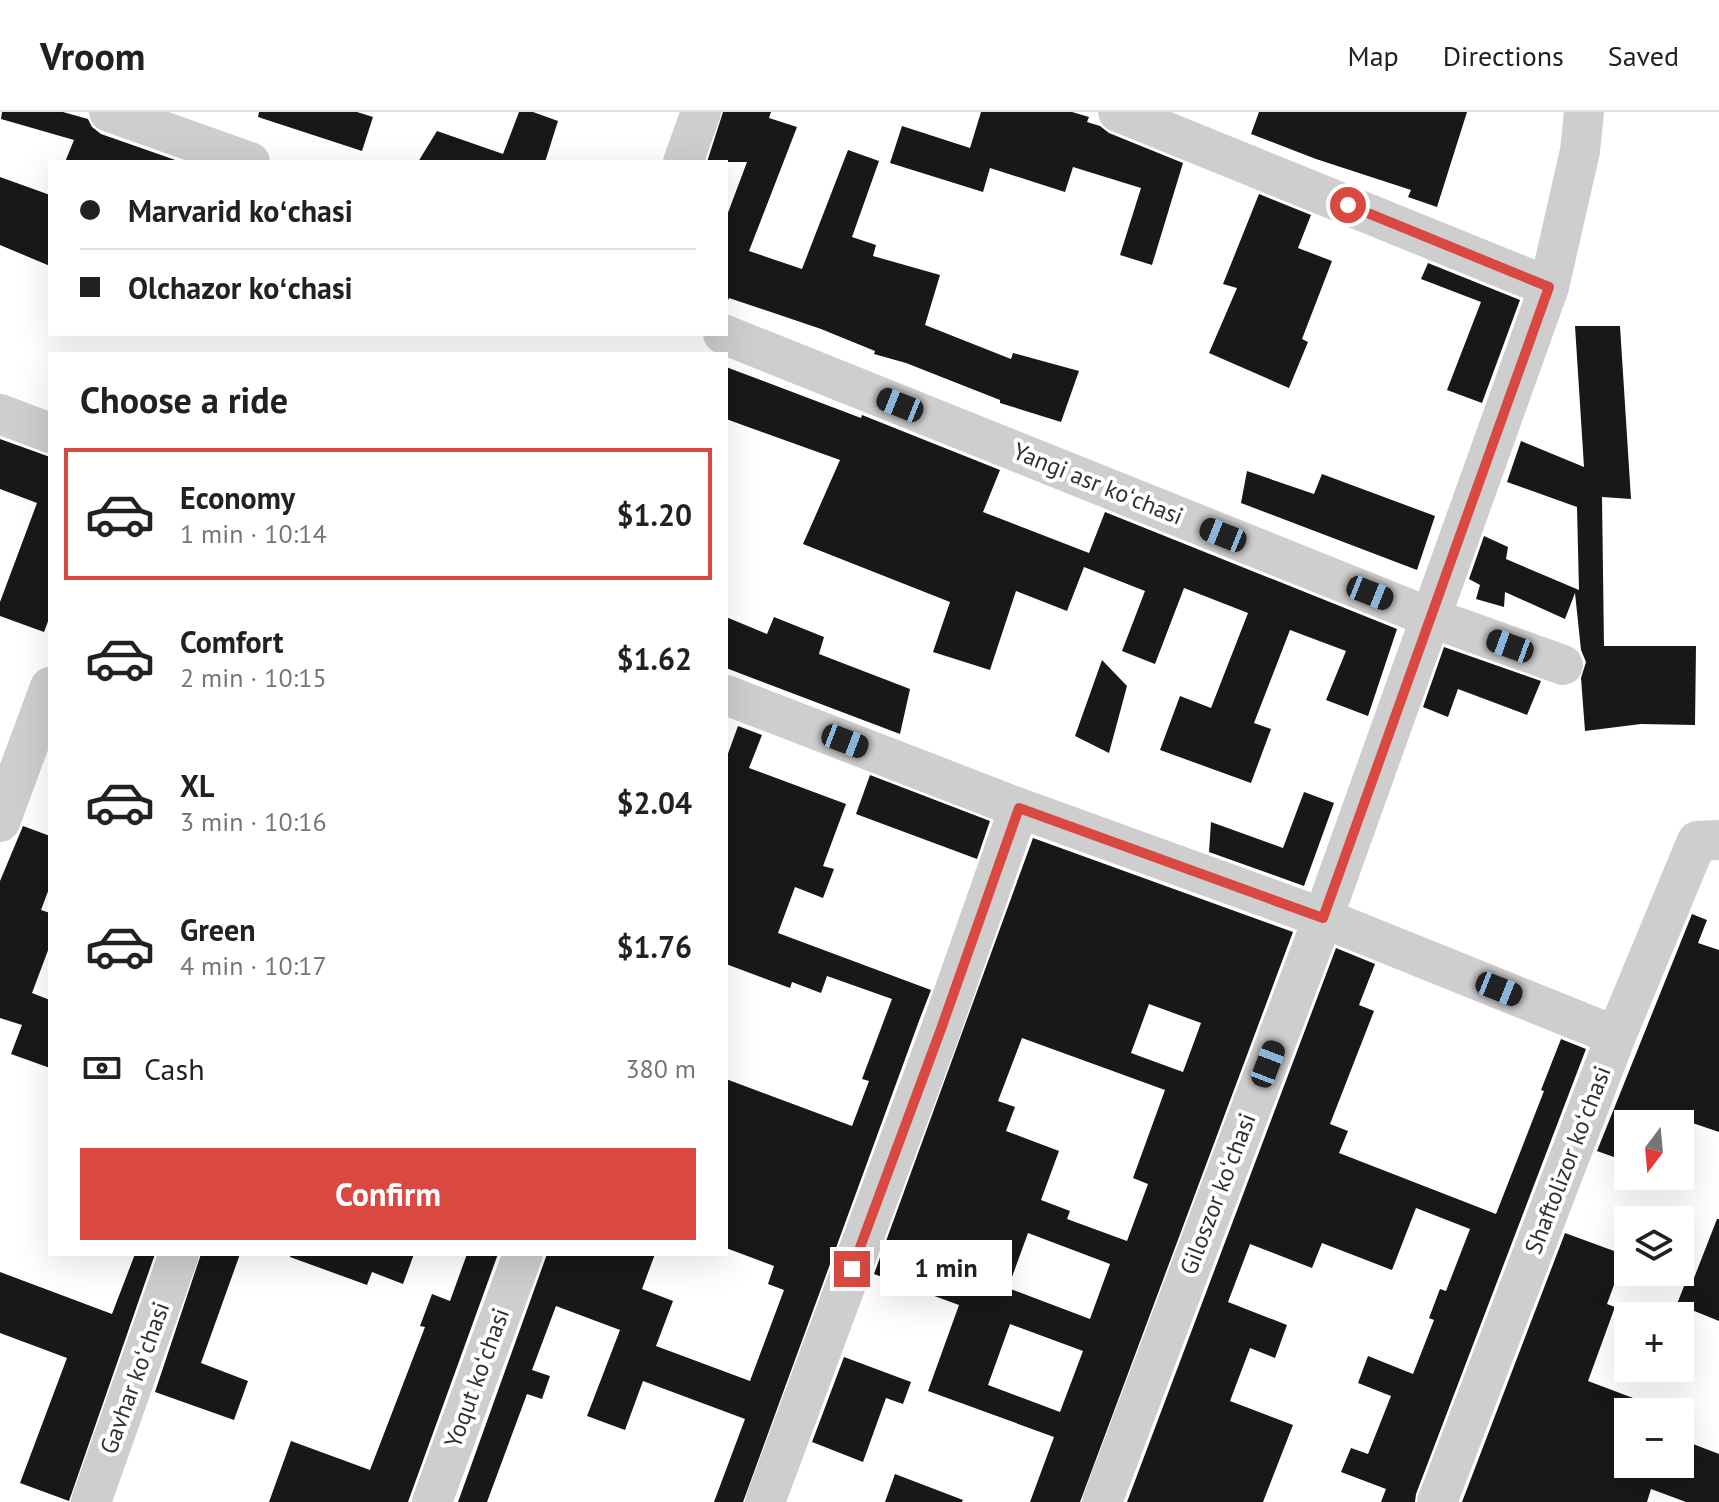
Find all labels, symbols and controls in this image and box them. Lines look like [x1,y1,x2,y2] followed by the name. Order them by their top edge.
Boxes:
[40,31,145,80] text: Vroom
[1348,37,1399,74] text: Map
[1443,37,1564,74] text: Directions
[1608,37,1679,74] text: Saved
[1330,187,1366,223] route start
[128,191,353,230] text: Marvarid koʻchasi
[128,268,353,307] text: Olchazor koʻchasi
[80,376,288,423] text: Choose a ride
[873,385,927,425] car
[1009,435,1188,532] street label: Yangi asr koʻchasi
[84,478,156,550] icon: car
[180,478,295,517] text: Economy
[617,495,692,534] text: $1.20
[1196,515,1250,555] car
[180,517,327,550] text: 1 min · 10:14
[1343,573,1397,613] car
[84,622,156,694] icon: car
[180,622,283,661] text: Comfort
[1483,627,1537,665] car
[617,639,692,678] text: $1.62
[180,661,327,694] text: 2 min · 10:15
[818,721,872,761] car
[84,766,156,838] icon: car
[180,766,214,805] text: XL
[617,783,692,822] text: $2.04
[180,805,327,838] text: 3 min · 10:16
[84,910,156,982] icon: car
[180,910,255,949] text: Green
[617,927,692,966] text: $1.76
[180,949,327,982] text: 4 min · 10:17
[1472,969,1526,1009] car
[1248,1037,1288,1091] car
[80,1046,124,1090] icon: cash
[144,1049,205,1088] text: Cash
[625,1052,696,1085] text: 380 m
[1517,1061,1618,1258] street label: Shaftolizor koʻchasi
[1172,1109,1263,1279] street label: Giloszor koʻchasi
[1614,1110,1694,1190] north arrow
[1614,1110,1694,1478] map controls
[80,1148,696,1240] button: Confirm
[1614,1206,1694,1286] button: layers
[880,1241,1012,1297] callout: 1 min
[834,1251,870,1287] route end
[914,1251,978,1284] text: 1 min
[93,1298,176,1458] street label: Gavhar koʻchasi
[1614,1302,1694,1382] button: +
[437,1304,516,1452] street label: Yoqut koʻchasi
[1614,1398,1694,1478] button: −

